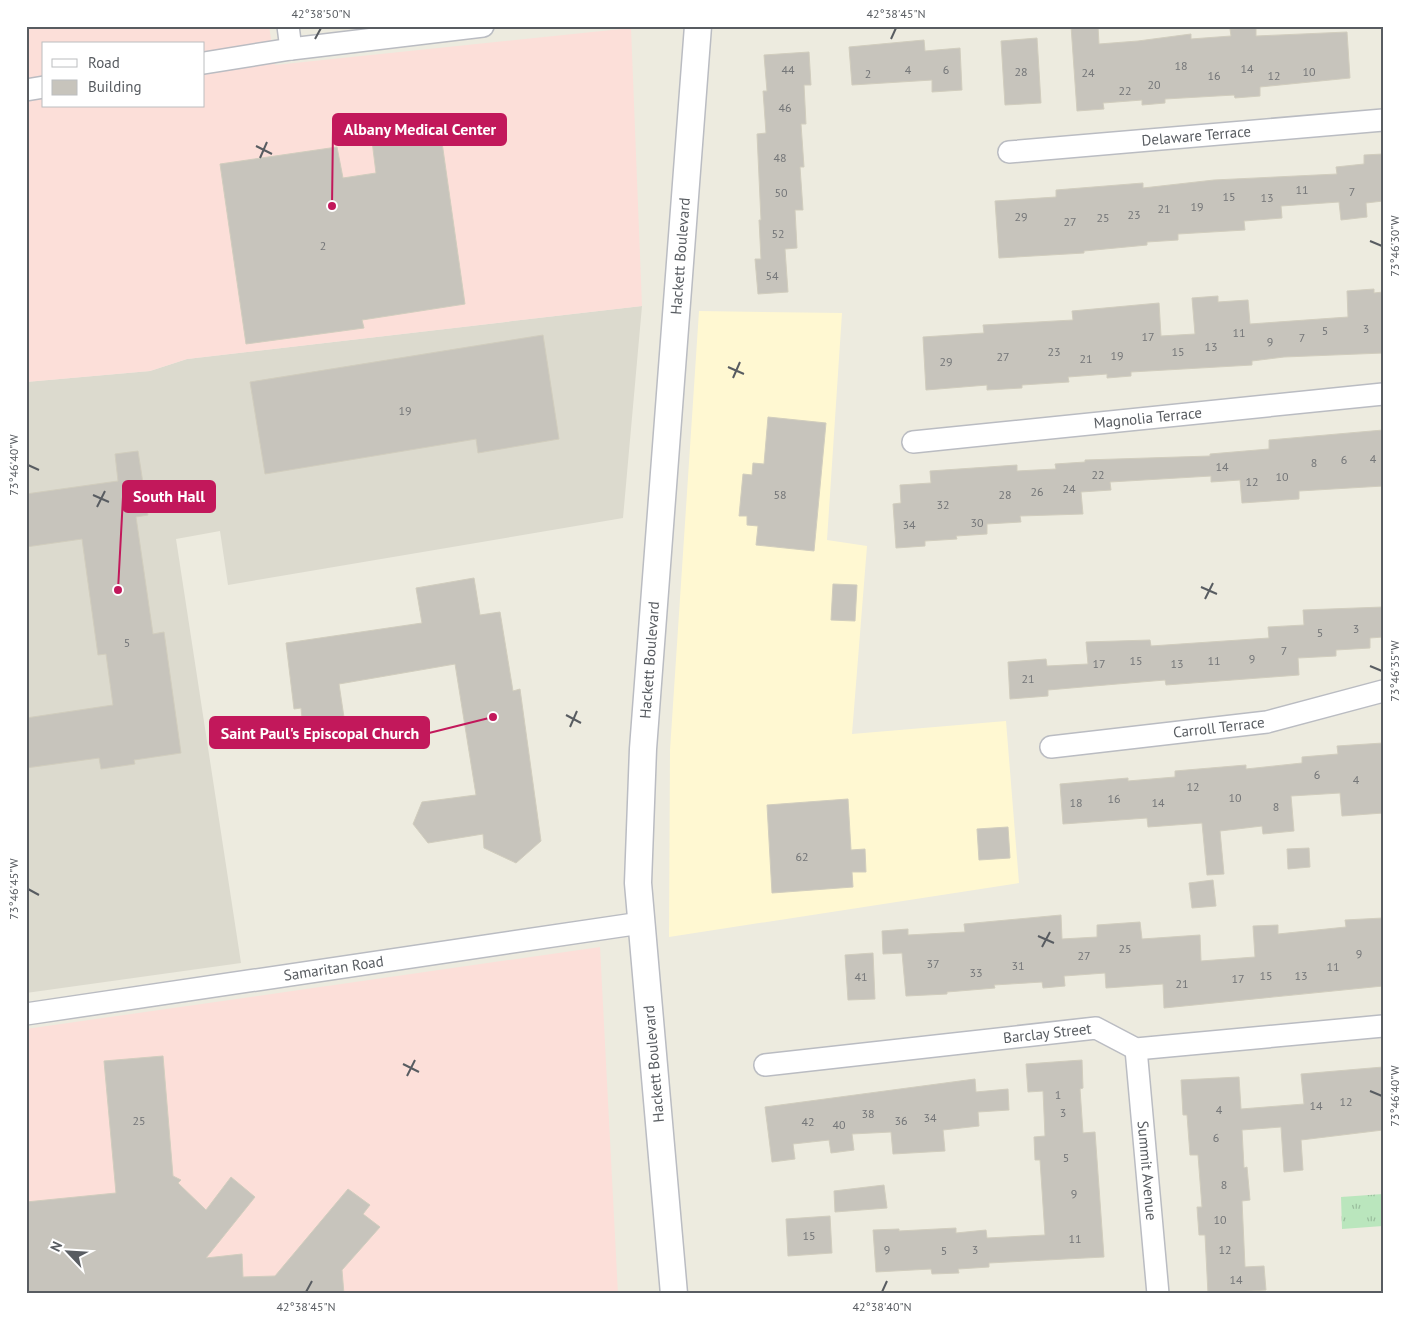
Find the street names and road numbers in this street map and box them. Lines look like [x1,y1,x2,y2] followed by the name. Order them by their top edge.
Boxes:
[1141,121,1252,150] street label: Delaware Terrace
[666,197,694,315] street label: Hackett Boulevard
[1093,403,1203,433] street label: Magnolia Terrace
[635,601,663,719] street label: Hackett Boulevard
[1172,712,1266,742] street label: Carroll Terrace
[282,951,385,985] street label: Samaritan Road
[639,1005,668,1123] street label: Hackett Boulevard
[1002,1019,1092,1047] street label: Barclay Street
[1133,1120,1161,1221] street label: Summit Avenue

